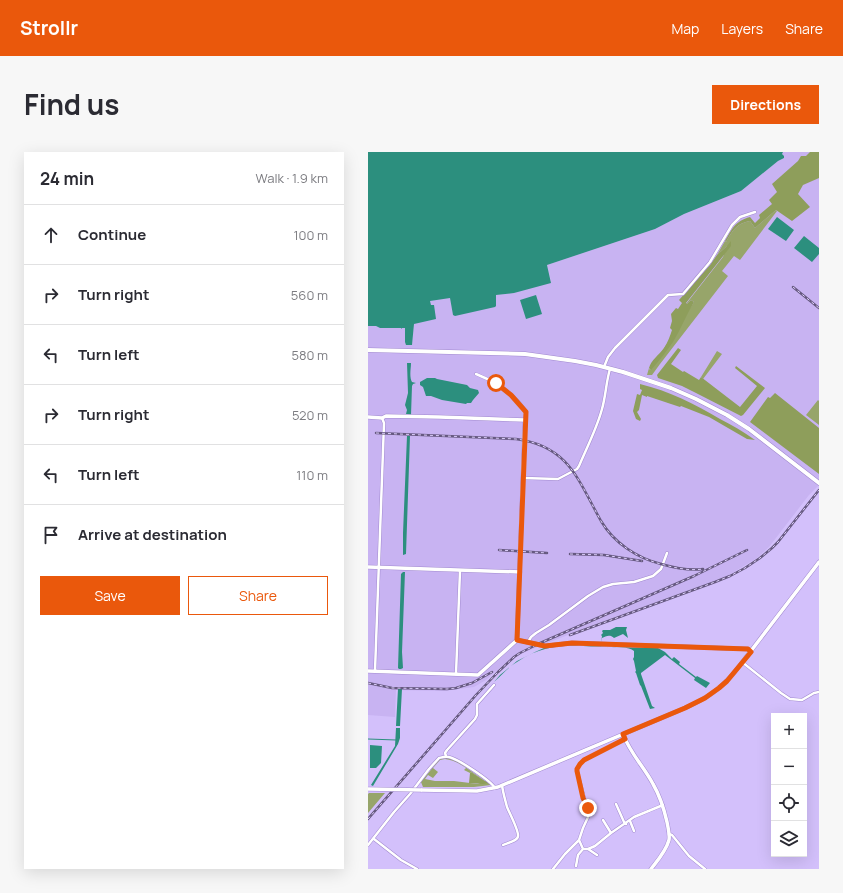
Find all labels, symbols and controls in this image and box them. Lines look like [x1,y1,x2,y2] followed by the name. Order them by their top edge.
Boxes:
[20,15,78,41] text: Strollr
[671,19,699,38] text: Map
[721,19,763,38] text: Layers
[785,19,823,38] text: Share
[24,85,119,123] text: Find us
[712,85,819,124] button: Directions
[40,167,94,190] text: 24 min
[256,169,328,187] text: Walk · 1.9 km
[40,224,62,246] icon: ahead
[78,224,146,245] text: Continue
[293,226,328,244] text: 100 m
[40,284,62,306] icon: right
[78,284,149,305] text: Turn right
[291,286,328,304] text: 560 m
[40,344,62,366] icon: left
[78,344,140,365] text: Turn left
[291,346,328,364] text: 580 m
[487,374,505,392] route start
[40,404,62,426] icon: right
[78,404,149,425] text: Turn right
[292,406,328,424] text: 520 m
[40,464,62,486] icon: left
[78,464,140,485] text: Turn left
[296,466,328,484] text: 110 m
[40,524,62,546] icon: arrive
[78,524,227,545] text: Arrive at destination
[40,576,180,615] button: Save
[188,576,328,615] button: Share
[771,713,807,857] map controls
[771,713,807,749] button: +
[771,749,807,785] button: −
[771,785,807,821] button: locate
[579,799,597,817] route end
[771,821,807,857] button: layers

